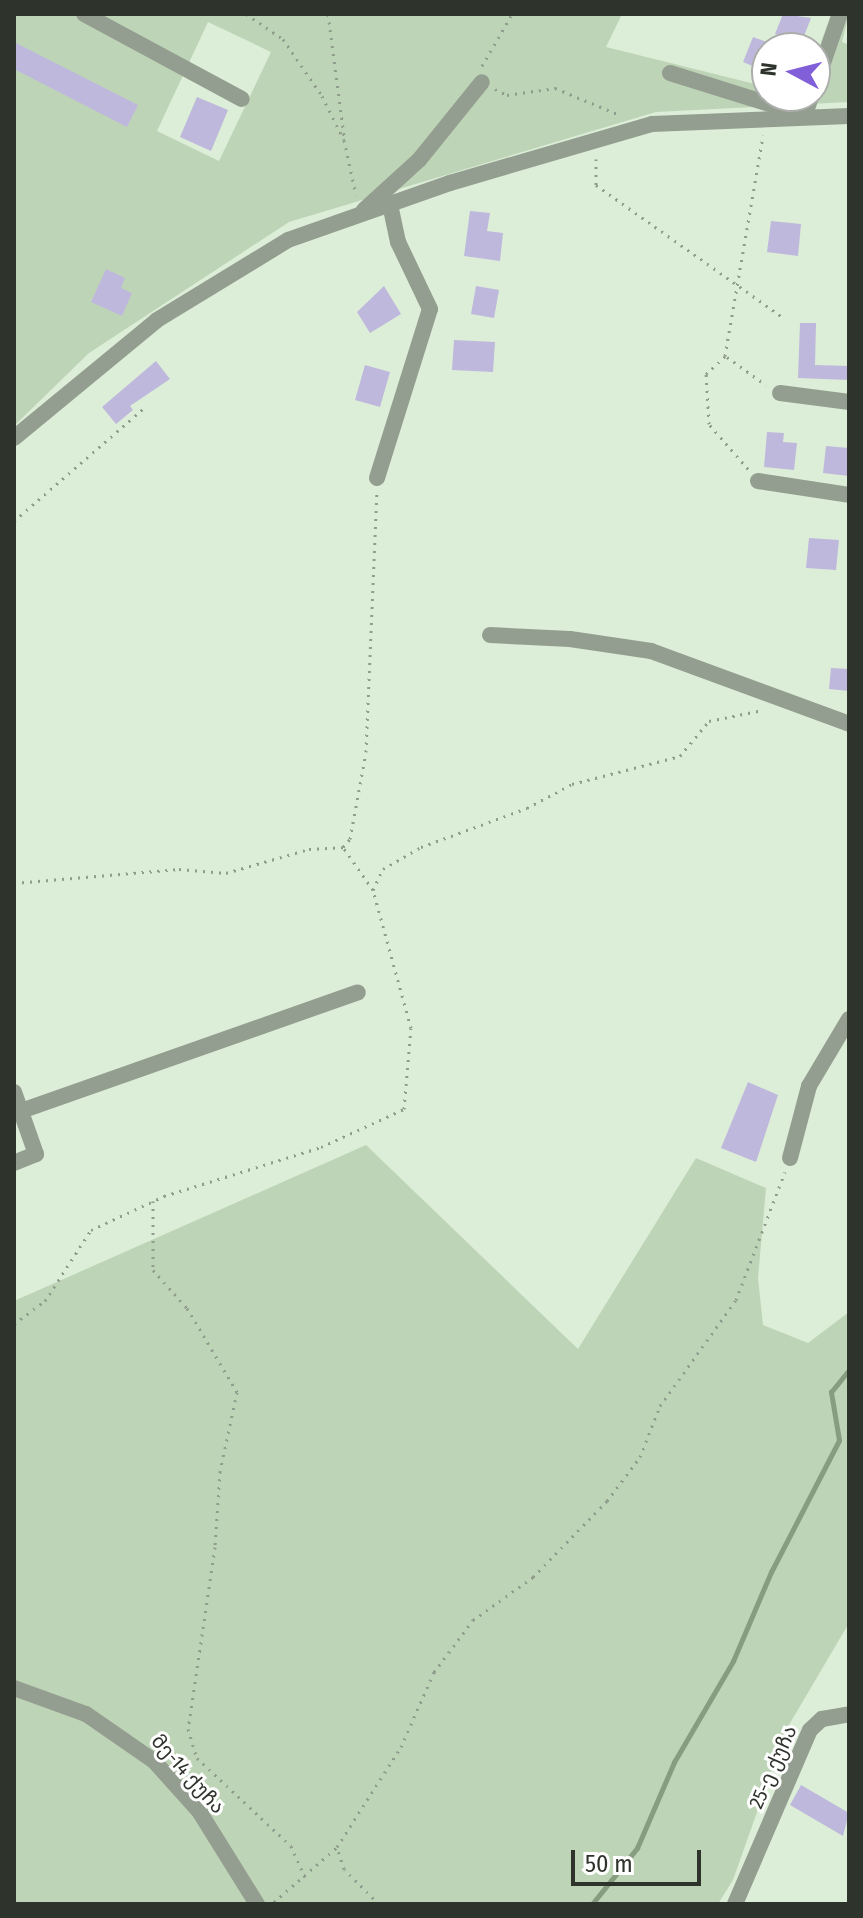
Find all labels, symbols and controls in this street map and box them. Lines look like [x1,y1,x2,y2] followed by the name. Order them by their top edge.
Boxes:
[751,32,831,112] north arrow
[754,61,783,77] text: N
[744,1722,802,1812] street label: 25-ე ქუჩა
[146,1729,230,1819] street label: მე-14 ქუჩა
[575,1834,705,1884] scale bar
[585,1850,633,1878] text: 50 m

